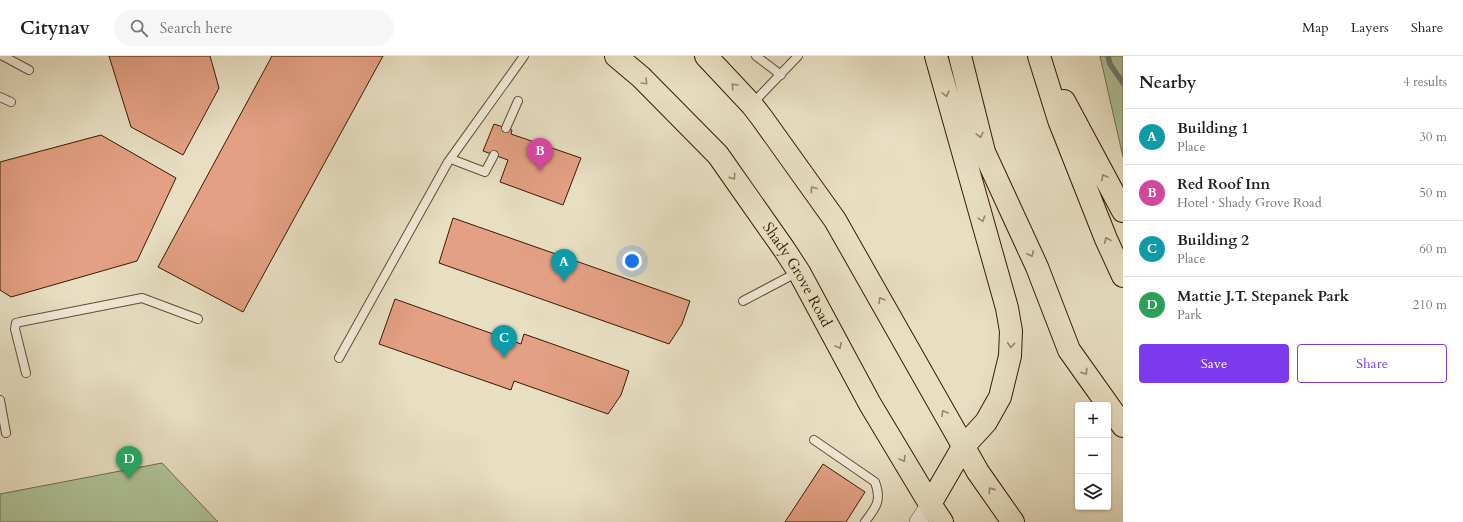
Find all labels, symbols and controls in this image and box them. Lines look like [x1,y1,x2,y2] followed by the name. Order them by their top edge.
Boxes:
[114,10,394,46] search box
[20,15,90,41] text: Citynav
[128,17,150,39] icon: search
[160,18,233,38] text: Search here
[1302,18,1329,37] text: Map
[1351,18,1389,37] text: Layers
[1411,18,1443,37] text: Share
[1139,71,1196,94] text: Nearby
[1403,73,1447,91] text: 4 results
[641,77,648,85] one-way arrow
[731,83,739,91] one-way arrow
[941,90,950,97] one-way arrow
[1177,118,1249,138] text: Building 1
[1147,128,1157,146] text: A
[1419,128,1447,146] text: 30 m
[975,131,983,138] one-way arrow
[527,138,553,171] pin: B
[1177,138,1205,156] text: Place
[728,173,736,180] one-way arrow
[1102,174,1109,181] one-way arrow
[1177,174,1270,194] text: Red Roof Inn
[1147,184,1157,202] text: B
[1419,184,1447,202] text: 50 m
[810,186,818,193] one-way arrow
[1177,194,1322,212] text: Hotel · Shady Grove Road
[977,215,986,222] one-way arrow
[758,218,837,330] street label: Shady Grove Road
[1177,230,1249,250] text: Building 2
[1103,237,1111,244] one-way arrow
[1147,240,1157,258] text: C
[1419,240,1447,258] text: 60 m
[551,249,577,282] pin: A
[1026,249,1034,257] one-way arrow
[1177,250,1205,268] text: Place
[622,251,642,271] your location
[1177,286,1349,306] text: Mattie J.T. Stepanek Park
[1146,296,1158,314] text: D
[1413,296,1447,314] text: 210 m
[878,297,885,304] one-way arrow
[1177,306,1202,324] text: Park
[491,325,517,358] pin: C
[834,342,842,350] one-way arrow
[1006,342,1015,348] one-way arrow
[1139,344,1289,383] button: Save
[1297,344,1447,383] button: Share
[1080,367,1087,374] one-way arrow
[1075,402,1111,510] map controls
[1075,402,1111,438] button: +
[942,410,949,417] one-way arrow
[1075,438,1111,474] button: −
[116,446,142,479] pin: D
[899,455,906,462] one-way arrow
[1075,474,1111,510] button: layers
[988,487,996,494] one-way arrow

